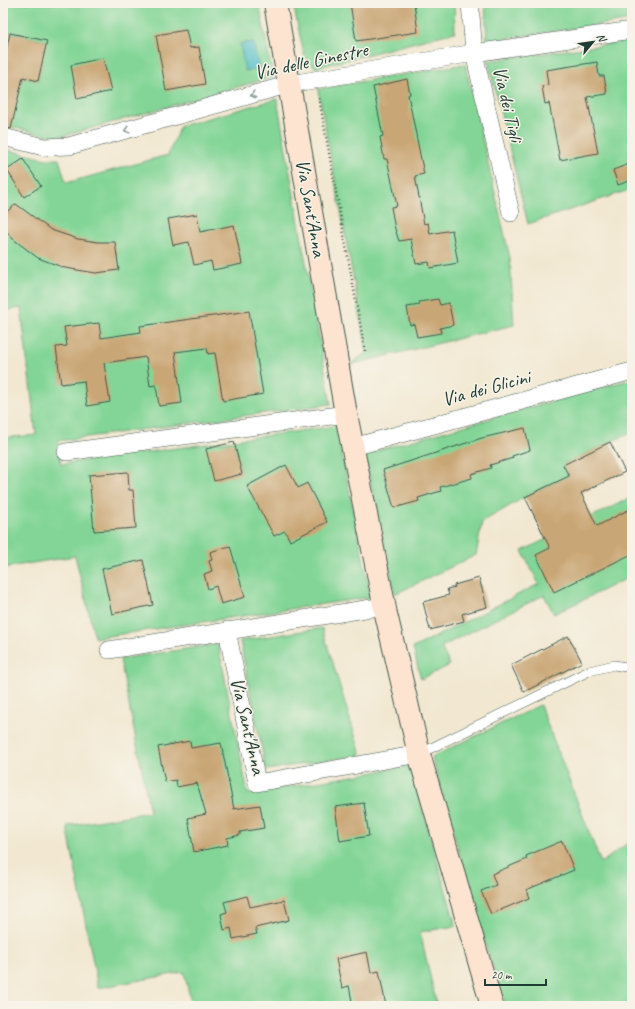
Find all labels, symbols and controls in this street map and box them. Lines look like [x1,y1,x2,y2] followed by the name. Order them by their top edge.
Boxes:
[573,22,613,62] north arrow
[594,31,611,45] text: N
[252,37,371,85] street label: Via delle Ginestre
[487,64,529,146] street label: Via dei Tigli
[249,90,256,99] one-way arrow
[124,125,131,134] one-way arrow
[290,157,332,260] street label: Via Sant'Anna
[439,364,535,412] street label: Via dei Glicini
[225,675,272,778] street label: Via Sant'Anna
[485,961,546,987] scale bar
[491,967,513,983] text: 20 m

